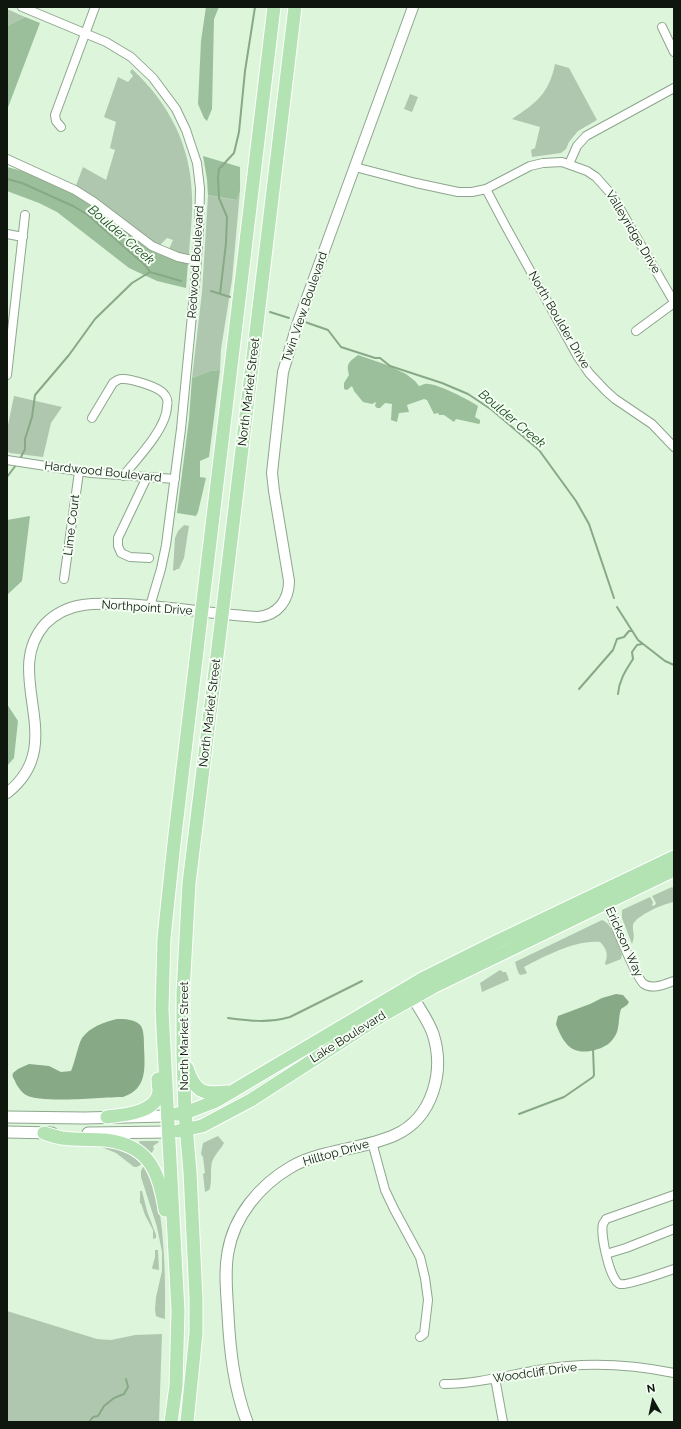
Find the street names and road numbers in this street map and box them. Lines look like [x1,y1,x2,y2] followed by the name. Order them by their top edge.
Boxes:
[603,188,663,276] street label: Valleyridge Drive
[185,205,207,319] street label: Redwood Boulevard
[279,250,331,364] street label: Twin View Boulevard
[525,269,593,371] street label: North Boulder Drive
[235,337,263,447] street label: North Market Street
[44,459,162,485] street label: Hardwood Boulevard
[61,494,83,556] street label: Lime Court
[101,598,193,618] street label: Northpoint Drive
[196,658,224,768] street label: North Market Street
[602,905,646,979] street label: Erickson Way
[177,981,191,1091] street label: North Market Street
[308,1008,388,1066] street label: Lake Boulevard
[301,1137,371,1169] street label: Hilltop Drive
[492,1360,578,1386] street label: Woodcliff Drive

